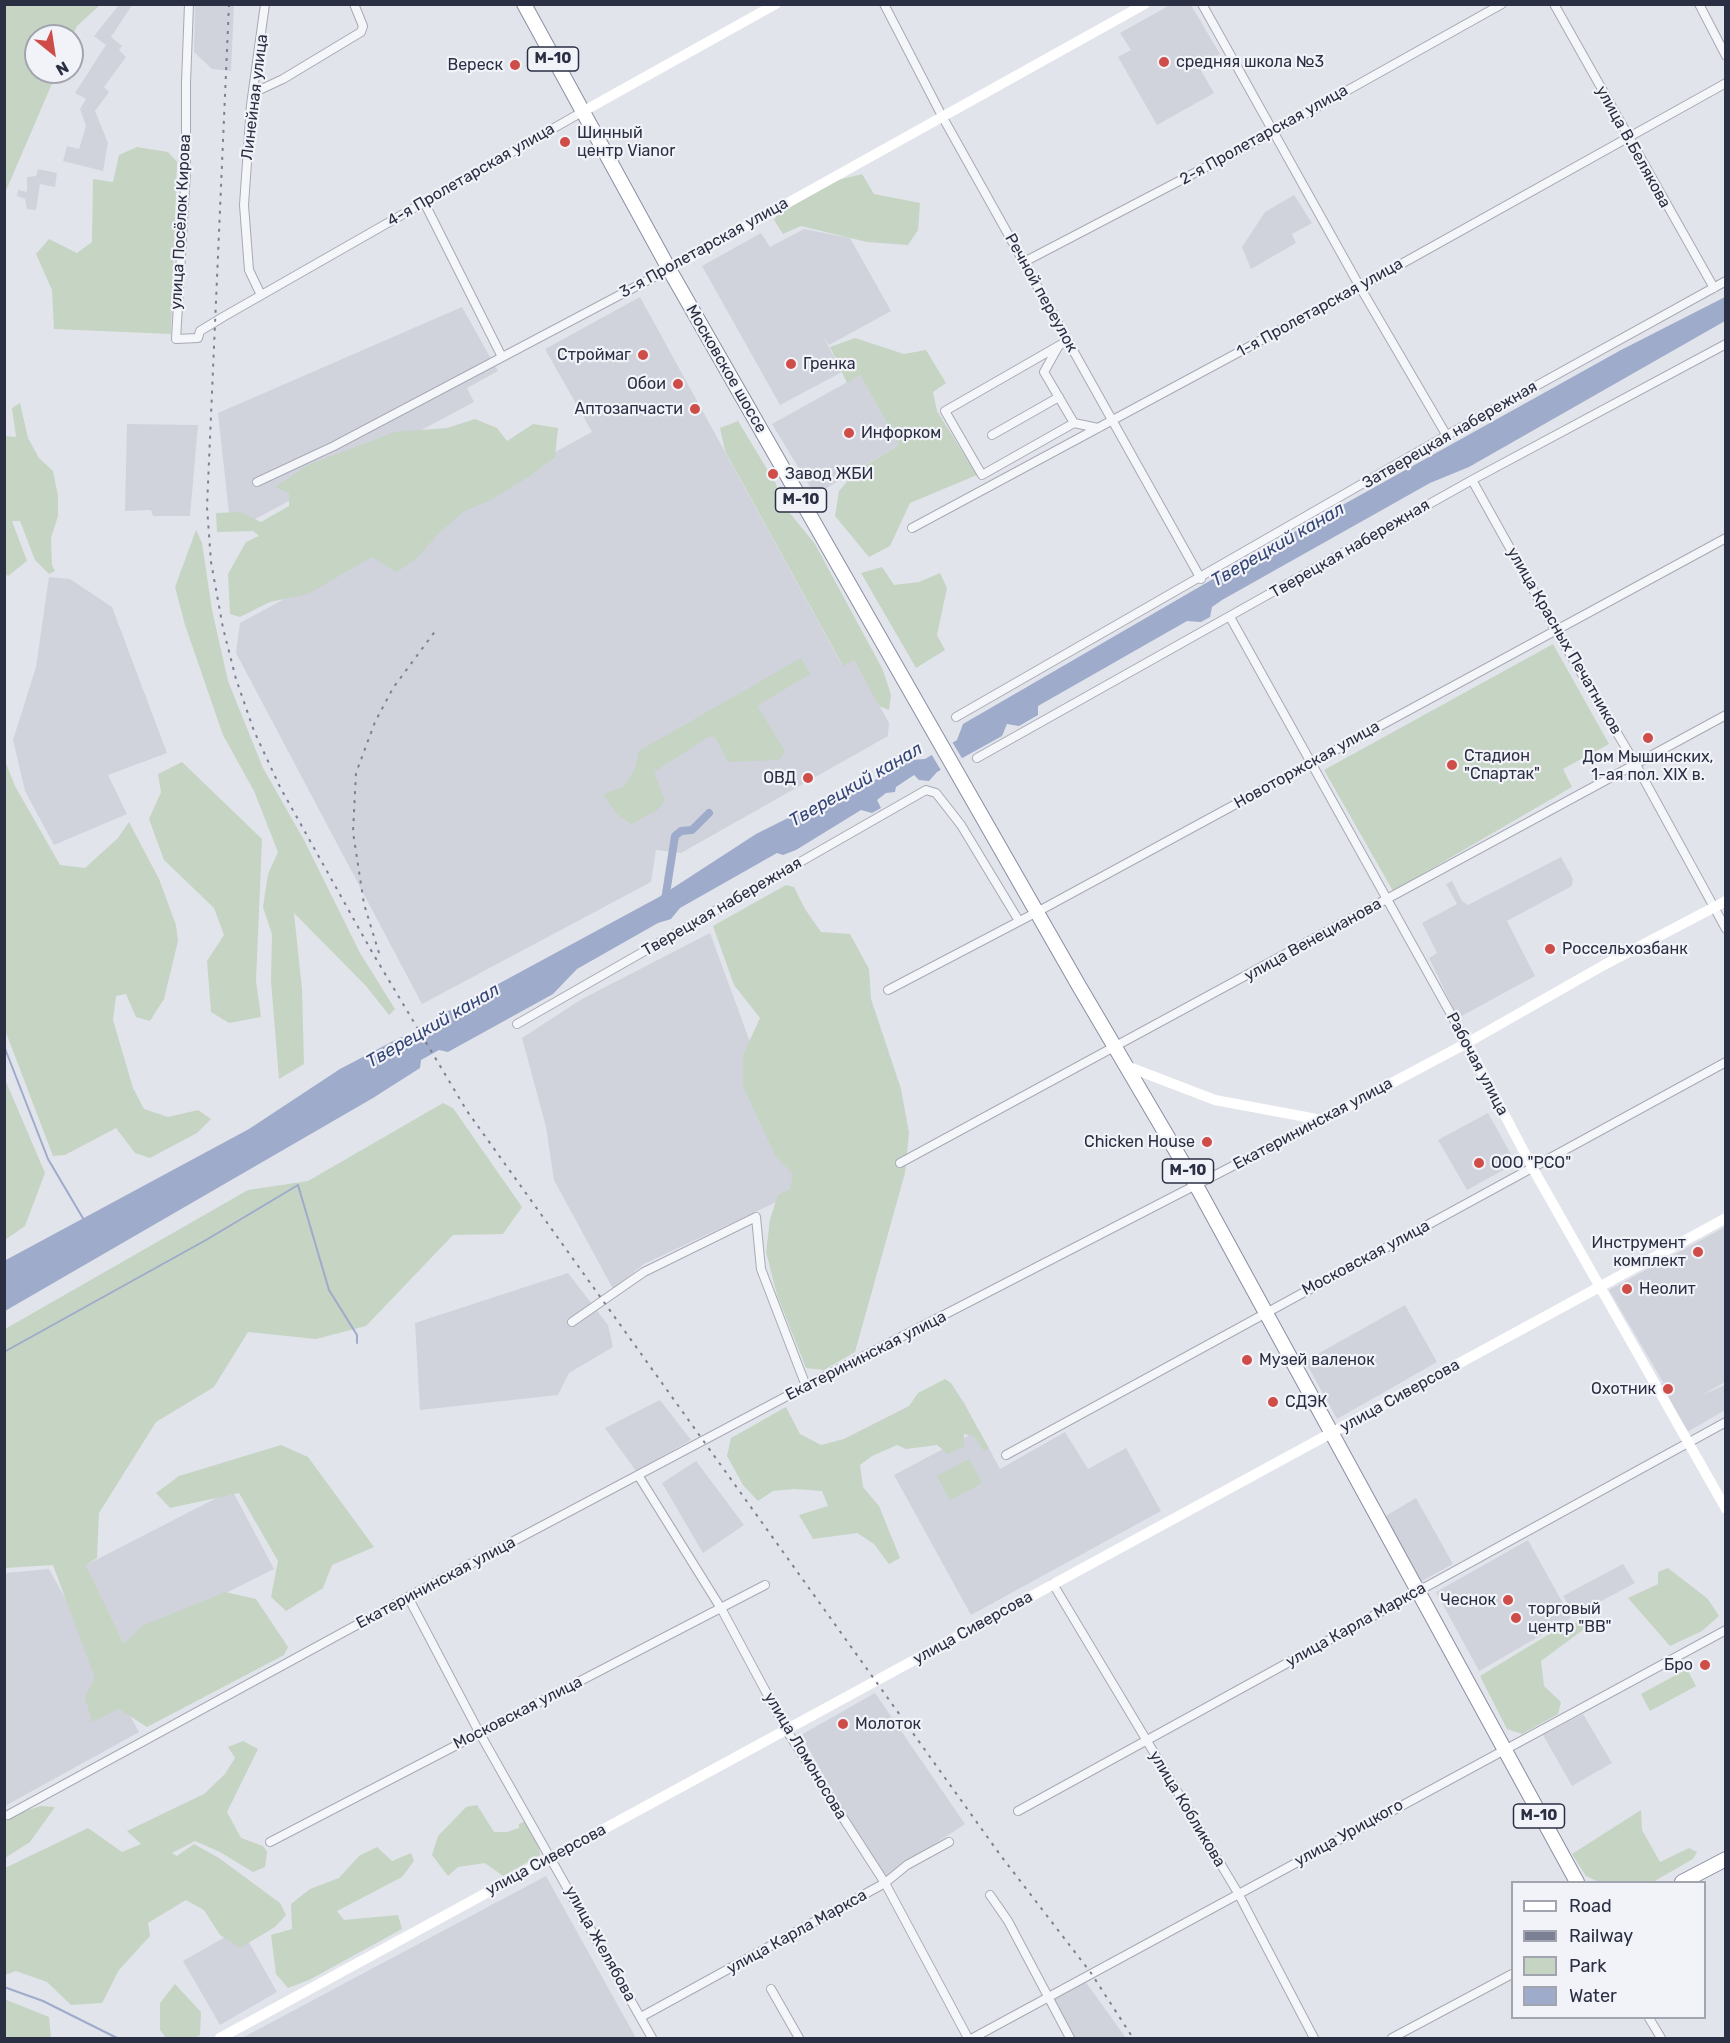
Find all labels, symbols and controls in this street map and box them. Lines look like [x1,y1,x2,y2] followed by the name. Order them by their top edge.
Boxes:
[24,24,84,84] north arrow
[238,33,272,161] street label: Линейная улица
[528,47,578,71] road number: М-10
[1176,52,1324,72] place label: средняя школа №3
[447,55,503,75] place label: Вереск
[1157,55,1171,69] marker: средняя школа №3
[53,57,72,79] text: N
[508,58,522,72] marker: Вереск
[1177,81,1351,189] street label: 2-я Пролетарская улица
[1591,82,1675,212] street label: улица В.Белякова
[384,119,558,231] street label: 4-я Пролетарская улица
[577,123,675,161] place label: Шинный центр Vianor
[167,134,195,310] street label: улица Посёлок Кирова
[558,135,572,149] marker: Шинный центр Vianor
[616,194,792,302] street label: 3-я Пролетарская улица
[1000,230,1082,356] street label: Речной переулок
[1234,254,1406,362] street label: 1-я Пролетарская улица
[682,302,770,436] street label: Московское шоссе
[557,345,631,365] place label: Строймаг
[636,348,650,362] marker: Строймаг
[803,354,856,374] place label: Гренка
[784,357,798,371] marker: Гренка
[627,374,666,394] place label: Обои
[671,377,685,391] marker: Обои
[1359,377,1541,493] street label: Затверецкая набережная
[575,399,683,419] place label: Аптозапчасти
[688,402,702,416] marker: Аптозапчасти
[861,423,941,443] place label: Инфорком
[842,426,856,440] marker: Инфорком
[785,464,873,484] place label: Завод ЖБИ
[766,467,780,481] marker: Завод ЖБИ
[776,488,826,512] road number: М-10
[1267,495,1433,603] street label: Тверецкая набережная
[1208,498,1348,592] water label: Тверецкий канал
[1502,544,1626,738] street label: улица Красных Печатников
[1231,717,1383,813] street label: Новоторжская улица
[1641,731,1655,745] marker: Дом Мышинских, 1-ая пол. XIX в.
[786,738,926,832] water label: Тверецкий канал
[1464,746,1540,784] place label: Стадион "Спартак"
[1582,747,1714,785] place label: Дом Мышинских, 1-ая пол. XIX в.
[1445,758,1459,772] marker: Стадион "Спартак"
[763,768,796,788] place label: ОВД
[801,771,815,785] marker: ОВД
[639,853,805,961] street label: Тверецкая набережная
[1241,894,1385,986] street label: улица Венецианова
[1562,939,1688,959] place label: Россельхозбанк
[1543,942,1557,956] marker: Россельхозбанк
[363,979,503,1073] water label: Тверецкий канал
[1442,1009,1512,1119] street label: Рабочая улица
[1230,1074,1396,1174] street label: Екатерининская улица
[1084,1132,1195,1152] place label: Chicken House
[1200,1135,1214,1149] marker: Chicken House
[1491,1153,1571,1173] place label: ООО "РСО"
[1472,1156,1486,1170] marker: ООО "РСО"
[1162,1159,1214,1183] road number: М-10
[1299,1216,1433,1300] street label: Московская улица
[1592,1233,1686,1271] place label: Инструмент комплект
[1691,1245,1705,1259] marker: Инструмент комплект
[1639,1279,1696,1299] place label: Неолит
[1620,1282,1634,1296] marker: Неолит
[782,1307,950,1405] street label: Екатерининская улица
[1259,1350,1375,1370] place label: Музей валенок
[1240,1353,1254,1367] marker: Музей валенок
[1337,1355,1463,1437] street label: улица Сиверсова
[1591,1379,1656,1399] place label: Охотник
[1661,1382,1675,1396] marker: Охотник
[1285,1392,1327,1412] place label: СДЭК
[1266,1395,1280,1409] marker: СДЭК
[353,1533,519,1633] street label: Екатерининская улица
[1283,1578,1429,1672] street label: улица Карла Маркса
[910,1587,1036,1669] street label: улица Сиверсова
[1440,1590,1496,1610] place label: Чеснок
[1501,1593,1515,1607] marker: Чеснок
[1528,1599,1612,1637] place label: торговый центр "ВВ"
[1509,1611,1523,1625] marker: торговый центр "ВВ"
[1664,1655,1693,1675] place label: Бро
[1698,1658,1712,1672] marker: Бро
[450,1672,586,1754] street label: Московская улица
[759,1689,851,1823] street label: улица Ломоносова
[855,1714,921,1734] place label: Молоток
[836,1717,850,1731] marker: Молоток
[1145,1747,1229,1871] street label: улица Кобликова
[1291,1795,1407,1871] street label: улица Урицкого
[1514,1804,1564,1828] road number: М-10
[482,1820,610,1900] street label: улица Сиверсова
[1511,1881,1706,2019] legend
[560,1883,640,2005] street label: улица Желябова
[724,1885,870,1979] street label: улица Карла Маркса
[1569,1895,1612,1917] text: Road
[1569,1925,1633,1947] text: Railway
[1569,1955,1606,1977] text: Park
[1569,1985,1617,2007] text: Water

